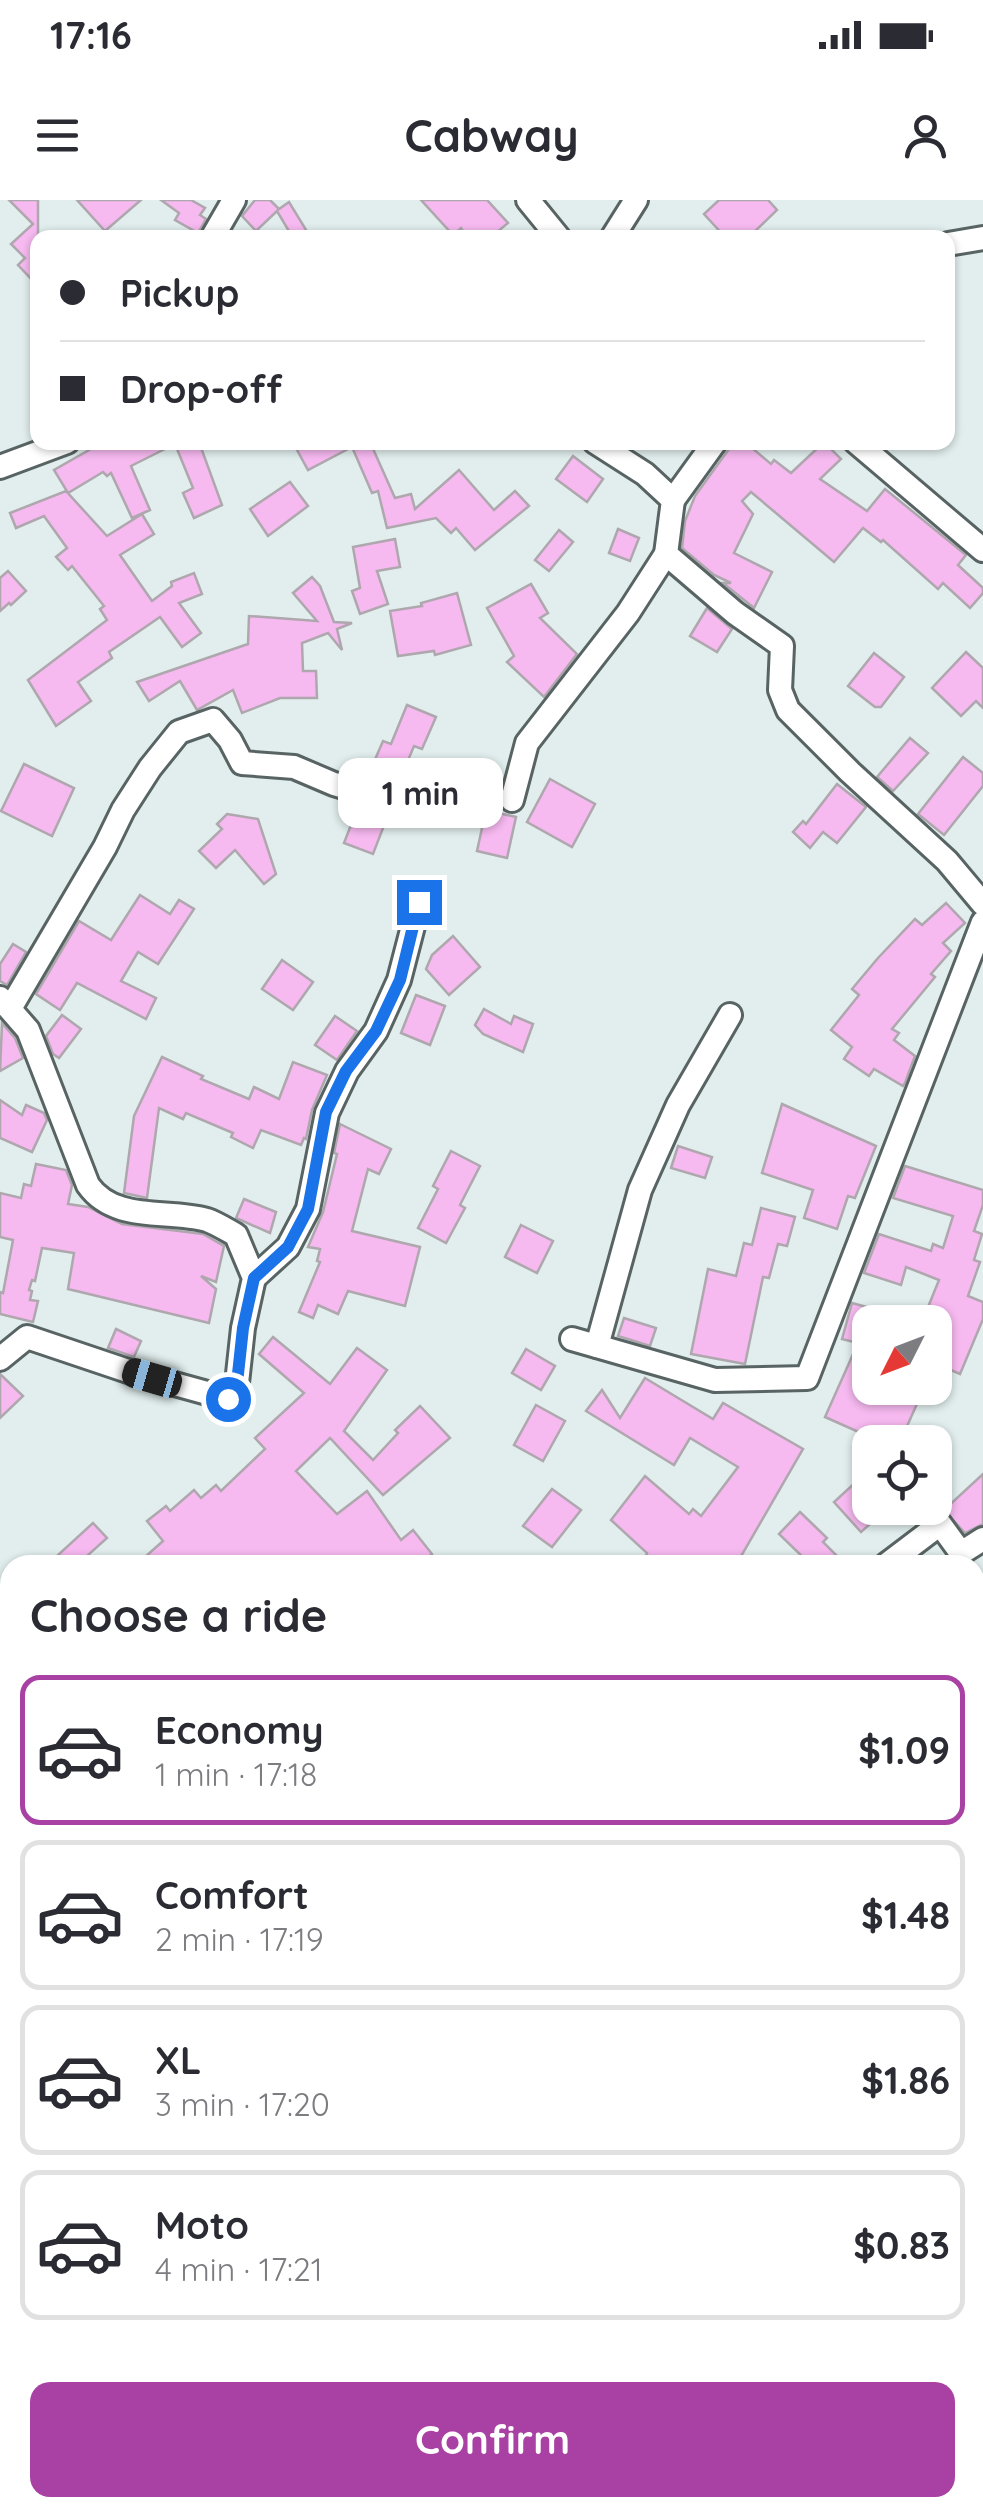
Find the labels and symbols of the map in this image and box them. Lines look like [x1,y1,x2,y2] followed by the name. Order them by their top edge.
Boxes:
[336,757,502,827] callout: 1 min
[397,880,442,925] route end
[852,1305,952,1405] north arrow
[119,1355,185,1401] car
[206,1377,251,1422] route start

